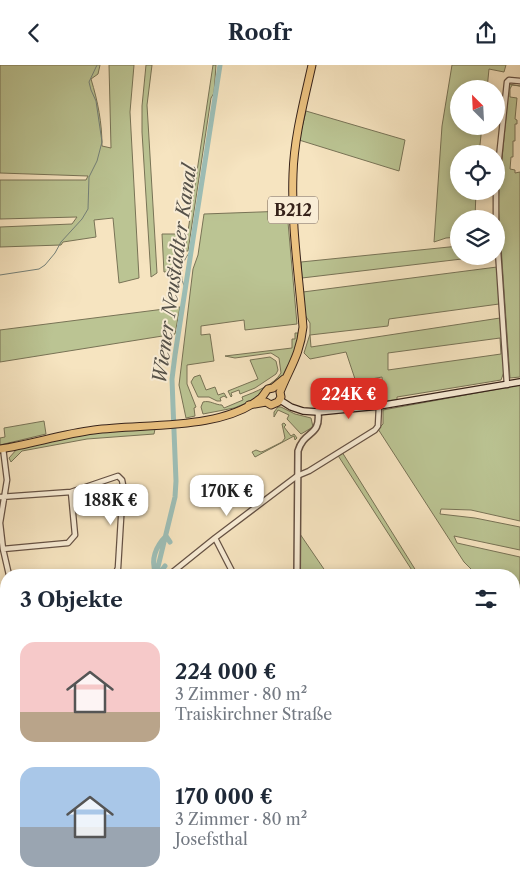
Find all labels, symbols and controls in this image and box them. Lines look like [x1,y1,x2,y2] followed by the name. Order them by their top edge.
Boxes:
[20,19,48,47] icon: back
[228,19,292,46] text: Roofr
[472,19,500,47] icon: share
[450,80,505,135] north arrow
[450,80,505,265] map controls
[450,145,505,200] button: locate
[148,161,202,385] water label: Wiener Neustädter Kanal
[268,197,318,223] road number: B212
[450,210,505,265] button: layers
[308,377,390,420] pin: 224K €
[322,384,376,404] text: 224K €
[186,475,268,517] pin: 170K €
[201,481,253,501] text: 170K €
[70,483,152,526] pin: 188K €
[84,490,138,510] text: 188K €
[472,585,500,613] icon: filters
[20,587,123,612] text: 3 Objekte
[175,659,276,684] text: 224 000 €
[60,662,120,722] icon: home
[175,684,307,704] text: 3 Zimmer · 80 m²
[175,704,332,724] text: Traiskirchner Straße
[175,784,273,809] text: 170 000 €
[60,787,120,847] icon: home
[175,809,307,829] text: 3 Zimmer · 80 m²
[175,829,248,849] text: Josefsthal

